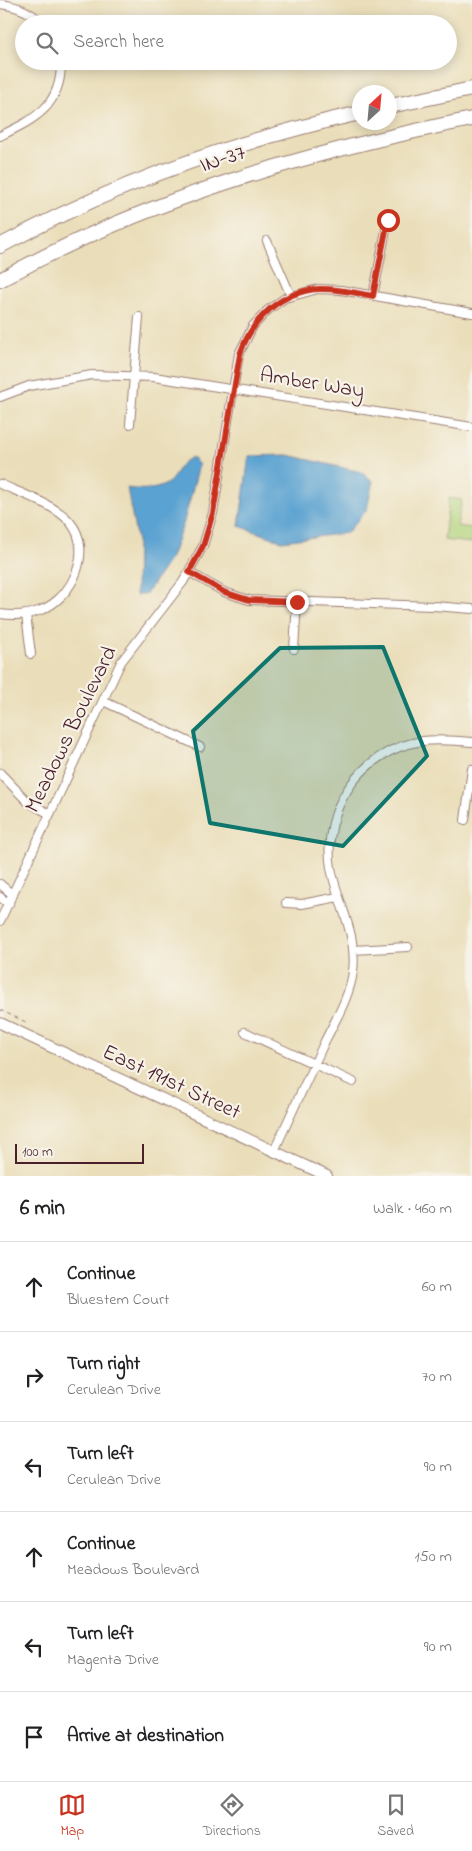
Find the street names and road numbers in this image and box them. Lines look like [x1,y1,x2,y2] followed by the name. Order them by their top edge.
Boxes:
[196,138,250,182] street label: IN-37
[257,360,367,409] street label: Amber Way
[18,641,126,819] street label: Meadows Boulevard
[97,1037,246,1129] street label: East 191st Street

